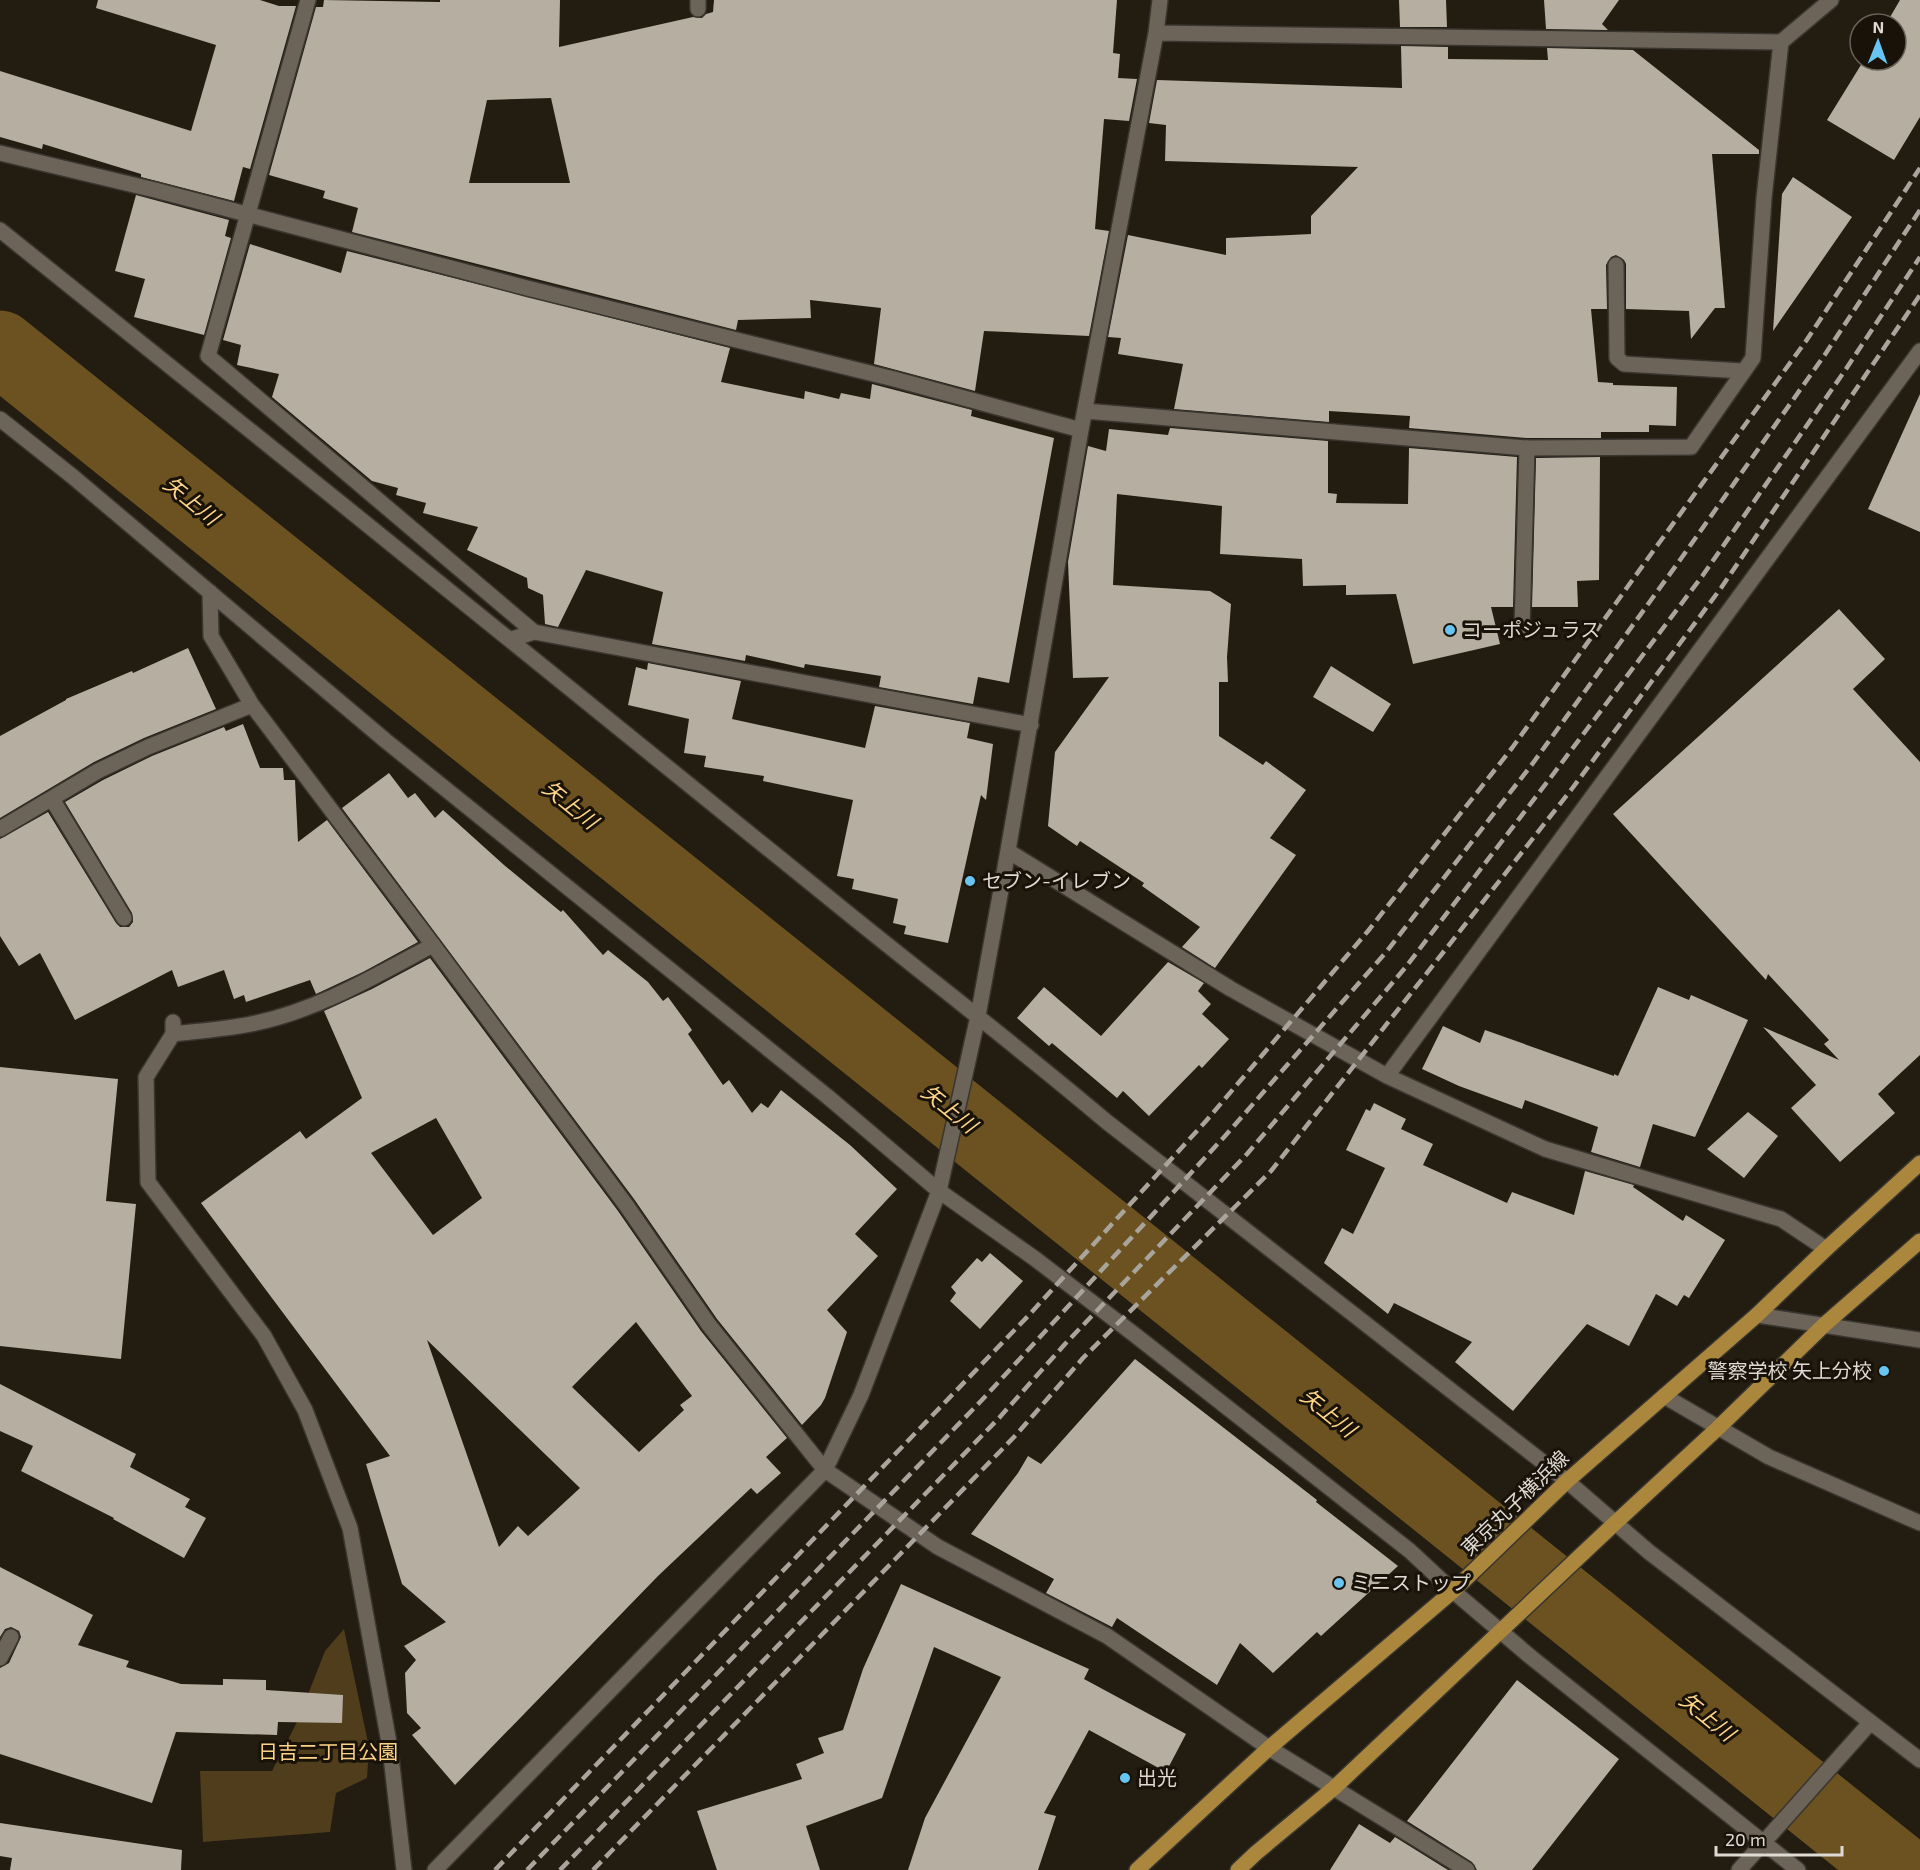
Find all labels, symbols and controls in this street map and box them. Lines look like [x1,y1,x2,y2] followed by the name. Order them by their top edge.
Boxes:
[1848,12,1908,72] north arrow
[1872,17,1884,36] text: N
[160,470,226,531] water label: 矢上川
[1462,617,1600,641] place label: コーポジュラス
[1443,623,1457,637] marker: コーポジュラス
[539,774,605,835] water label: 矢上川
[982,868,1131,892] place label: セブン-イレブン
[963,874,977,888] marker: セブン-イレブン
[918,1078,984,1139] water label: 矢上川
[1708,1358,1872,1382] place label: 警察学校 矢上分校
[1877,1364,1891,1378] marker: 警察学校 矢上分校
[1297,1382,1363,1443] water label: 矢上川
[1456,1445,1573,1560] street label: 東京丸子横浜線
[1351,1570,1471,1594] place label: ミニストップ
[1332,1576,1346,1590] marker: ミニストップ
[1676,1686,1742,1747] water label: 矢上川
[258,1739,398,1763] park label: 日吉二丁目公園
[1137,1765,1177,1789] place label: 出光
[1118,1771,1132,1785] marker: 出光
[1716,1819,1842,1857] scale bar
[1725,1828,1766,1850] text: 20 m

